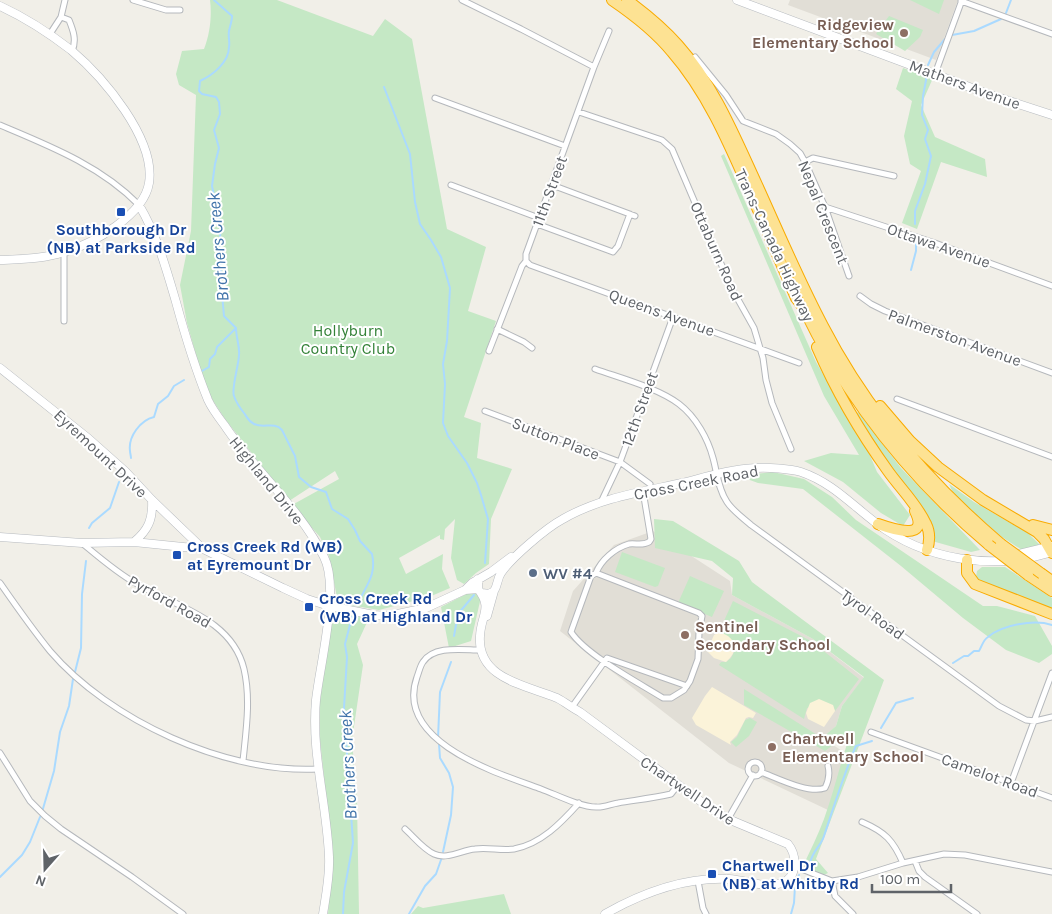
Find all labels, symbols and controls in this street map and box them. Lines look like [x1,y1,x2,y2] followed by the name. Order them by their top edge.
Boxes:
[752,15,894,52] place label: Ridgeview Elementary School
[898,27,910,39] marker: Ridgeview Elementary School
[907,56,1023,113] street label: Mathers Avenue
[528,153,571,229] street label: 11th Street
[794,158,853,267] street label: Nepal Crescent
[731,166,819,325] street label: Trans-Canada Highway
[202,191,234,303] water label: Brothers Creek
[686,199,747,304] street label: Ottaburn Road
[115,206,127,218] marker: Southborough Dr (NB) at Parkside Rd
[885,219,993,272] street label: Ottawa Avenue
[47,220,195,257] place label: Southborough Dr (NB) at Parkside Rd
[606,285,717,340] street label: Queens Avenue
[886,305,1024,370] street label: Palmerston Avenue
[301,321,395,358] park label: Hollyburn Country Club
[617,369,662,449] street label: 12th Street
[50,405,151,501] street label: Eyremount Drive
[509,413,602,464] street label: Sutton Place
[225,432,308,528] street label: Highland Drive
[632,461,760,504] street label: Cross Creek Road
[187,537,343,574] place label: Cross Creek Rd (WB) at Eyremount Dr
[171,549,183,561] marker: Cross Creek Rd (WB) at Eyremount Dr
[543,564,593,583] place label: WV #4
[527,567,539,579] marker: WV #4
[125,571,215,632] street label: Pyrford Road
[837,585,908,644] street label: Tyrol Road
[319,589,473,626] place label: Cross Creek Rd (WB) at Highland Dr
[303,601,315,613] marker: Cross Creek Rd (WB) at Highland Dr
[695,617,830,654] place label: Sentinel Secondary School
[679,629,691,641] marker: Sentinel Secondary School
[334,709,362,820] water label: Brothers Creek
[782,729,924,766] place label: Chartwell Elementary School
[766,741,778,753] marker: Chartwell Elementary School
[939,749,1041,802] street label: Camelot Road
[637,752,739,829] street label: Chartwell Drive
[20,844,70,894] north arrow
[722,856,859,893] place label: Chartwell Dr (NB) at Whitby Rd
[872,862,951,894] scale bar
[706,868,718,880] marker: Chartwell Dr (NB) at Whitby Rd
[880,870,920,888] text: 100 m
[33,871,48,890] text: N

